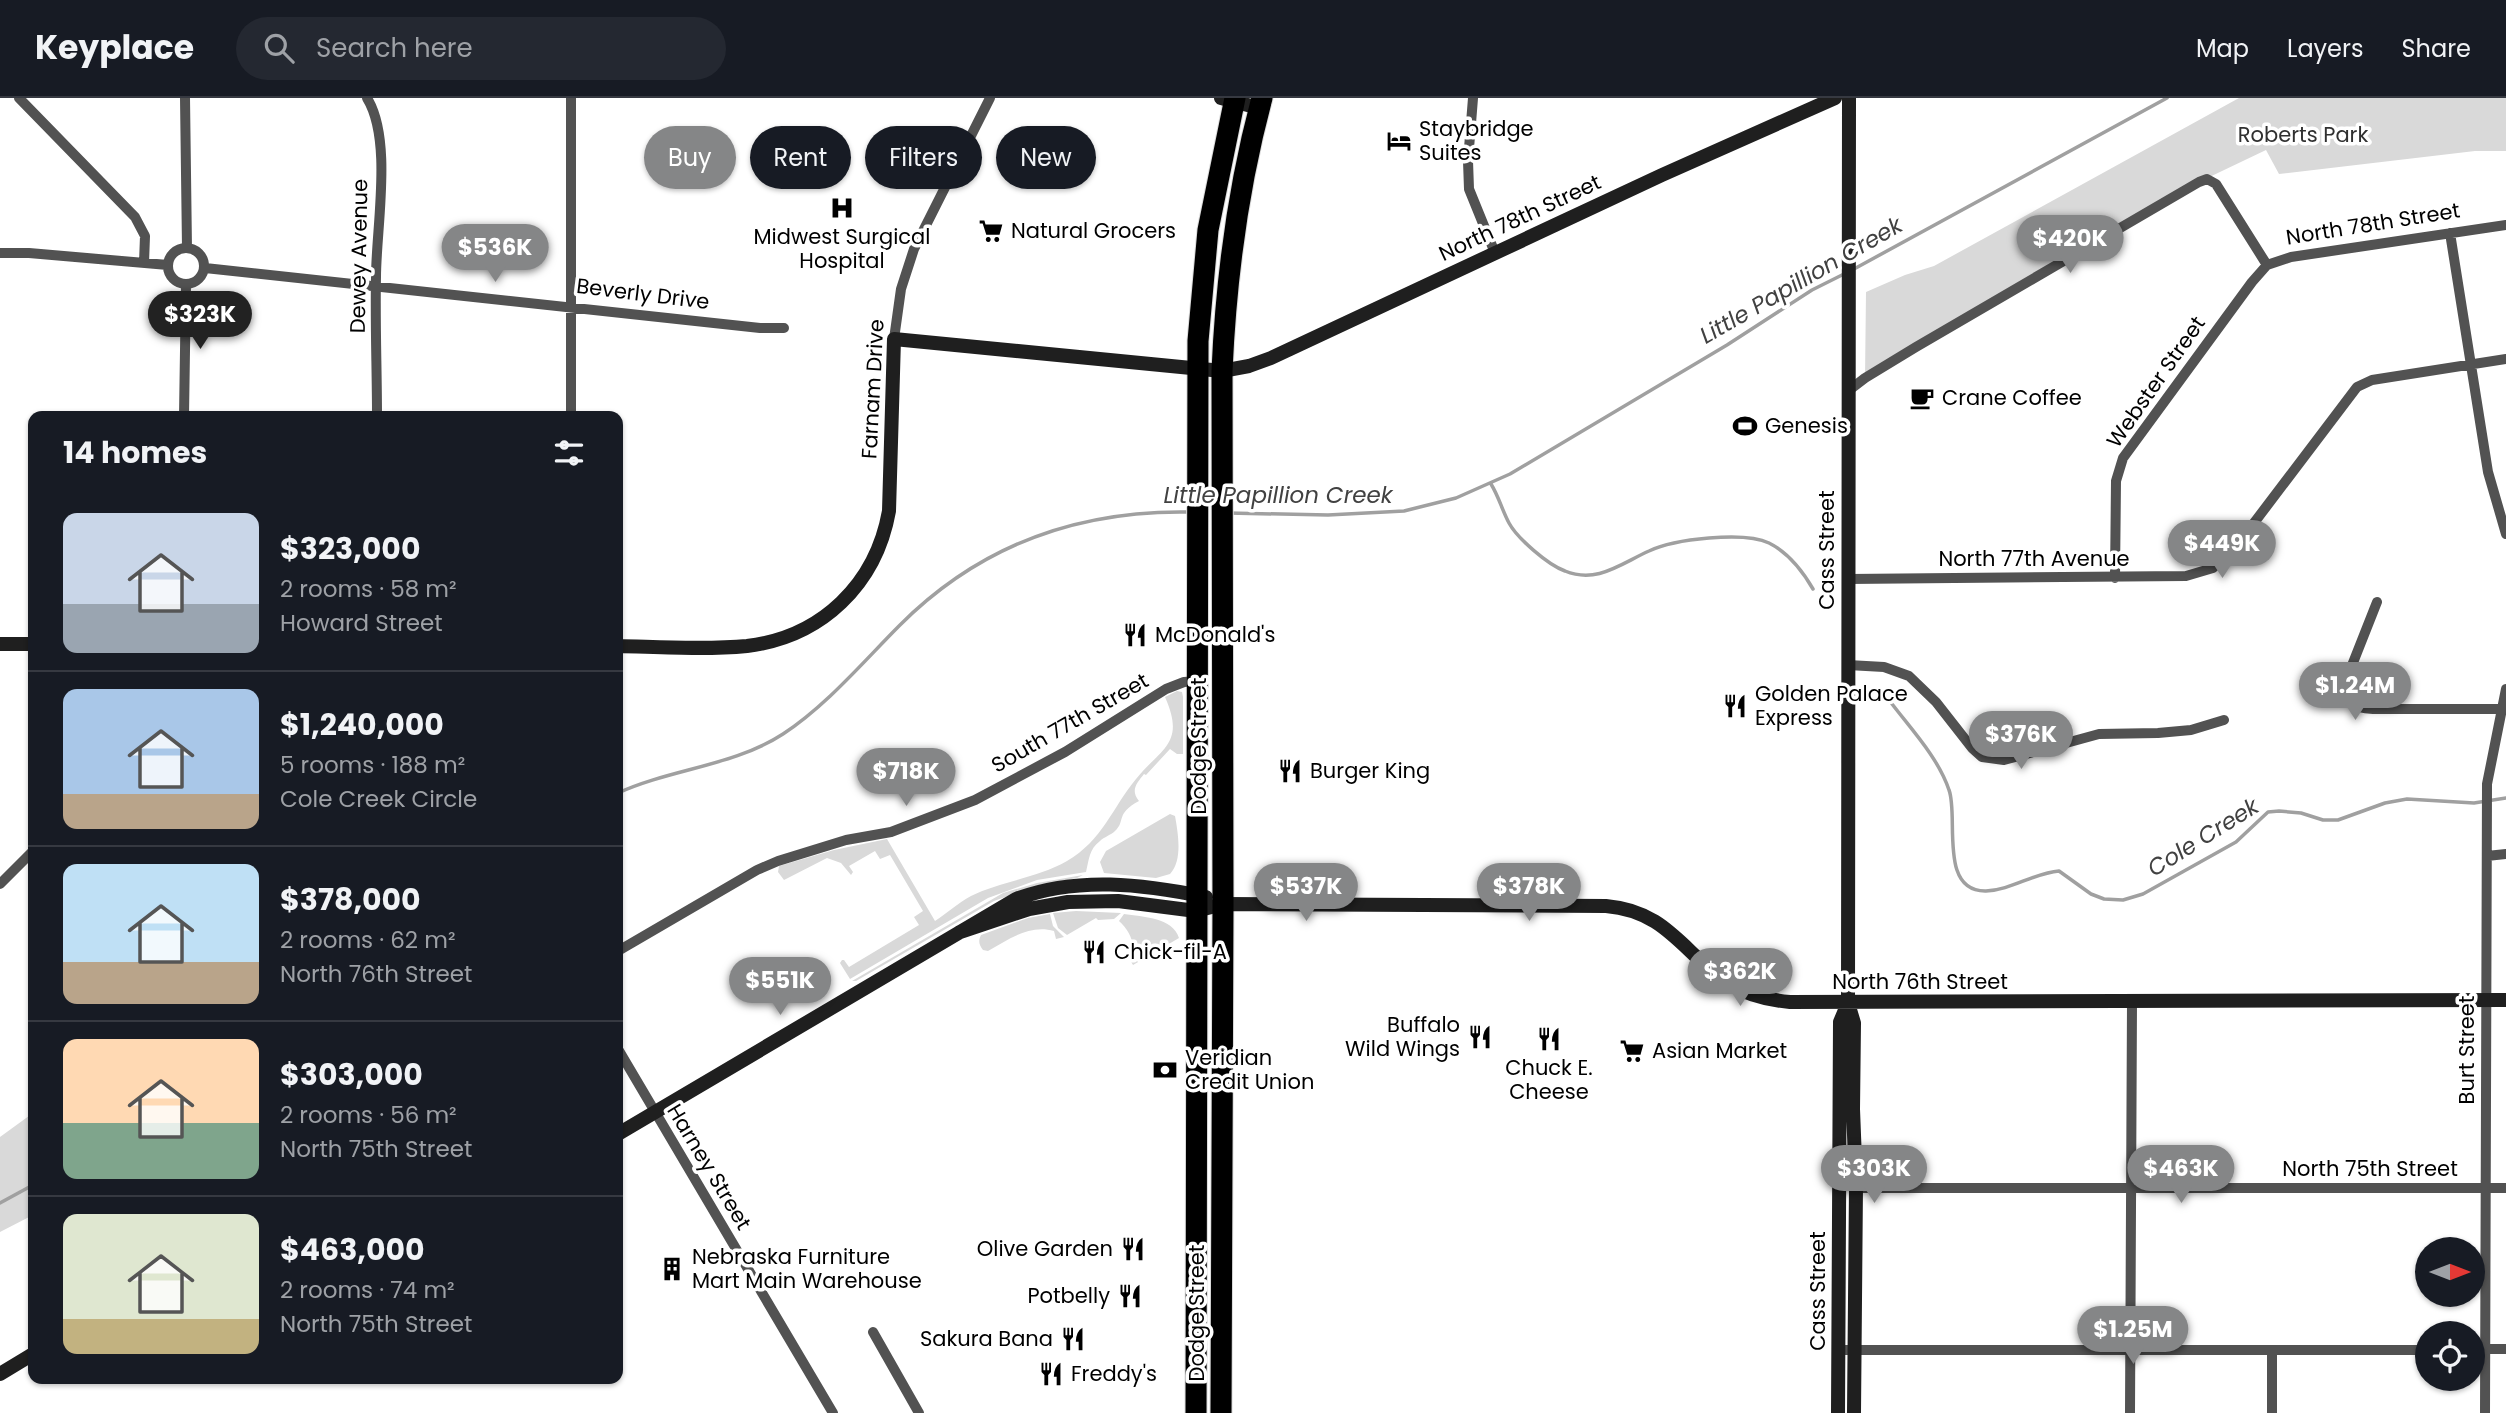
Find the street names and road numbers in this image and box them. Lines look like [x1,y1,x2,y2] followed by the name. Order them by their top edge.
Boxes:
[1434,167,1606,268] street label: North 78th Street
[343,179,374,333] street label: Dewey Avenue
[2284,195,2462,252] street label: North 78th Street
[575,271,711,316] street label: Beverly Drive
[2099,310,2212,453] street label: Webster Street
[854,318,891,460] street label: Farnam Drive
[1812,490,1841,610] street label: Cass Street
[1938,544,2130,573] street label: North 77th Avenue
[986,666,1154,779] street label: South 77th Street
[1184,678,1213,814] street label: Dodge Street
[1832,967,2008,996] street label: North 76th Street
[2452,996,2481,1104] street label: Burt Street
[660,1098,758,1235] street label: Harney Street
[2282,1154,2458,1183] street label: North 75th Street
[1803,1231,1832,1351] street label: Cass Street
[1182,1245,1211,1381] street label: Dodge Street

